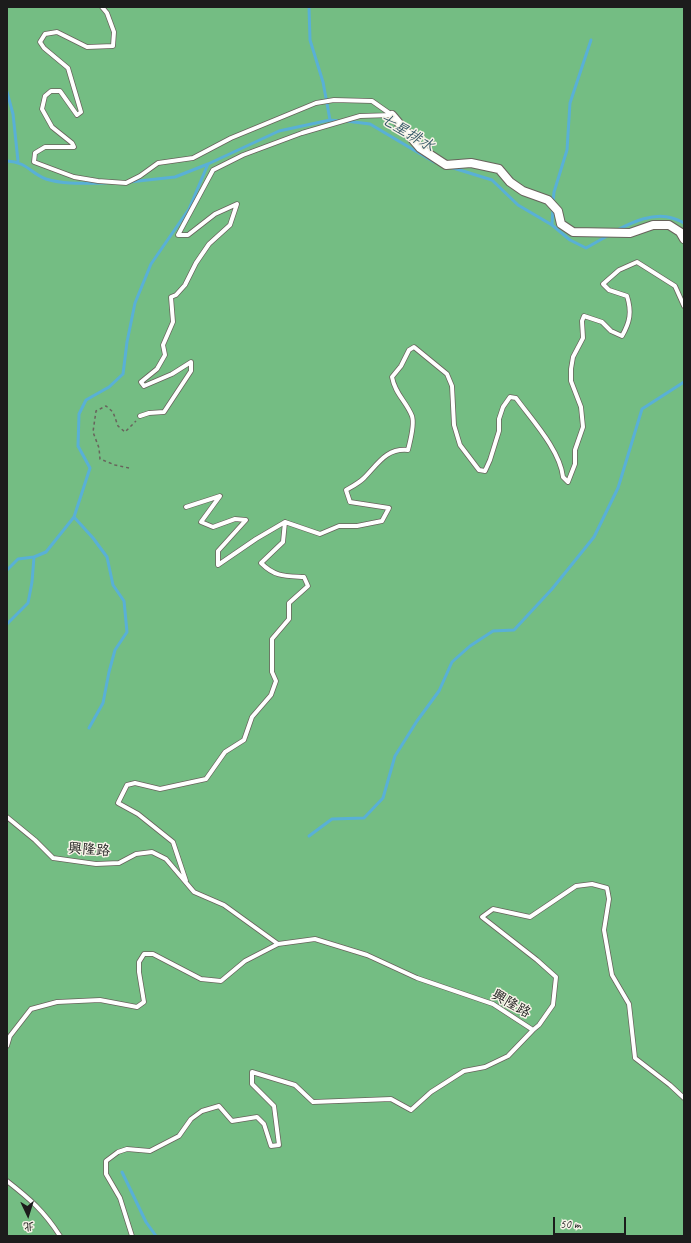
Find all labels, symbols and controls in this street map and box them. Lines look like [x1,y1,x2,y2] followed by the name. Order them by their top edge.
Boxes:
[377,110,437,156] water label: 七星排水
[67,840,111,860] street label: 興隆路
[489,986,533,1022] street label: 興隆路
[8,1195,48,1235] north arrow
[555,1209,628,1235] scale bar
[560,1216,580,1232] text: 50 m
[23,1220,35,1234] text: 北

